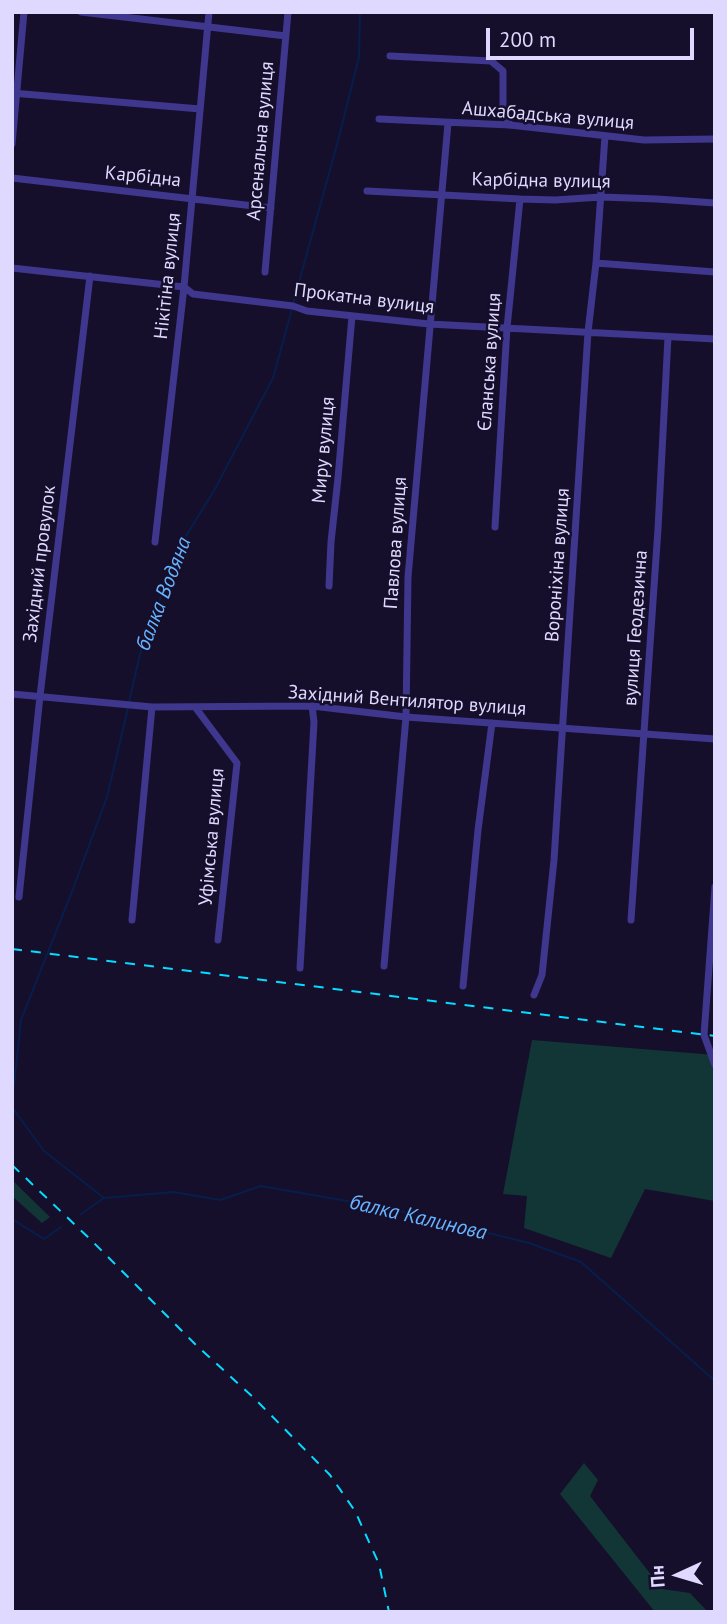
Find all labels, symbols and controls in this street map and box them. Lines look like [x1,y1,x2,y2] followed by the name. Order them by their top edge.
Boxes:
[489,14,697,58] scale bar
[499,26,556,53] text: 200 m
[243,61,279,221] street label: Арсенальна вулиця
[461,97,635,135] street label: Ашхабадська вулиця
[104,162,182,192] street label: Карбідна
[471,168,611,194] street label: Карбідна вулиця
[150,212,186,340] street label: Нікітіна вулиця
[293,279,435,319] street label: Прокатна вулиця
[474,292,506,432] street label: Єланська вулиця
[308,396,340,504] street label: Миру вулиця
[380,476,412,610] street label: Павлова вулиця
[19,484,61,644] street label: Західний провулок
[541,487,575,643] street label: Вороніхіна вулиця
[131,534,197,654] water label: балка Водяна
[619,549,653,707] street label: вулиця Геодезична
[287,681,527,721] street label: Західний Вентилятор вулиця
[195,767,229,907] street label: Уфімська вулиця
[347,1190,489,1246] water label: балка Калинова
[643,1540,713,1610] north arrow
[644,1564,670,1588] text: Пн

